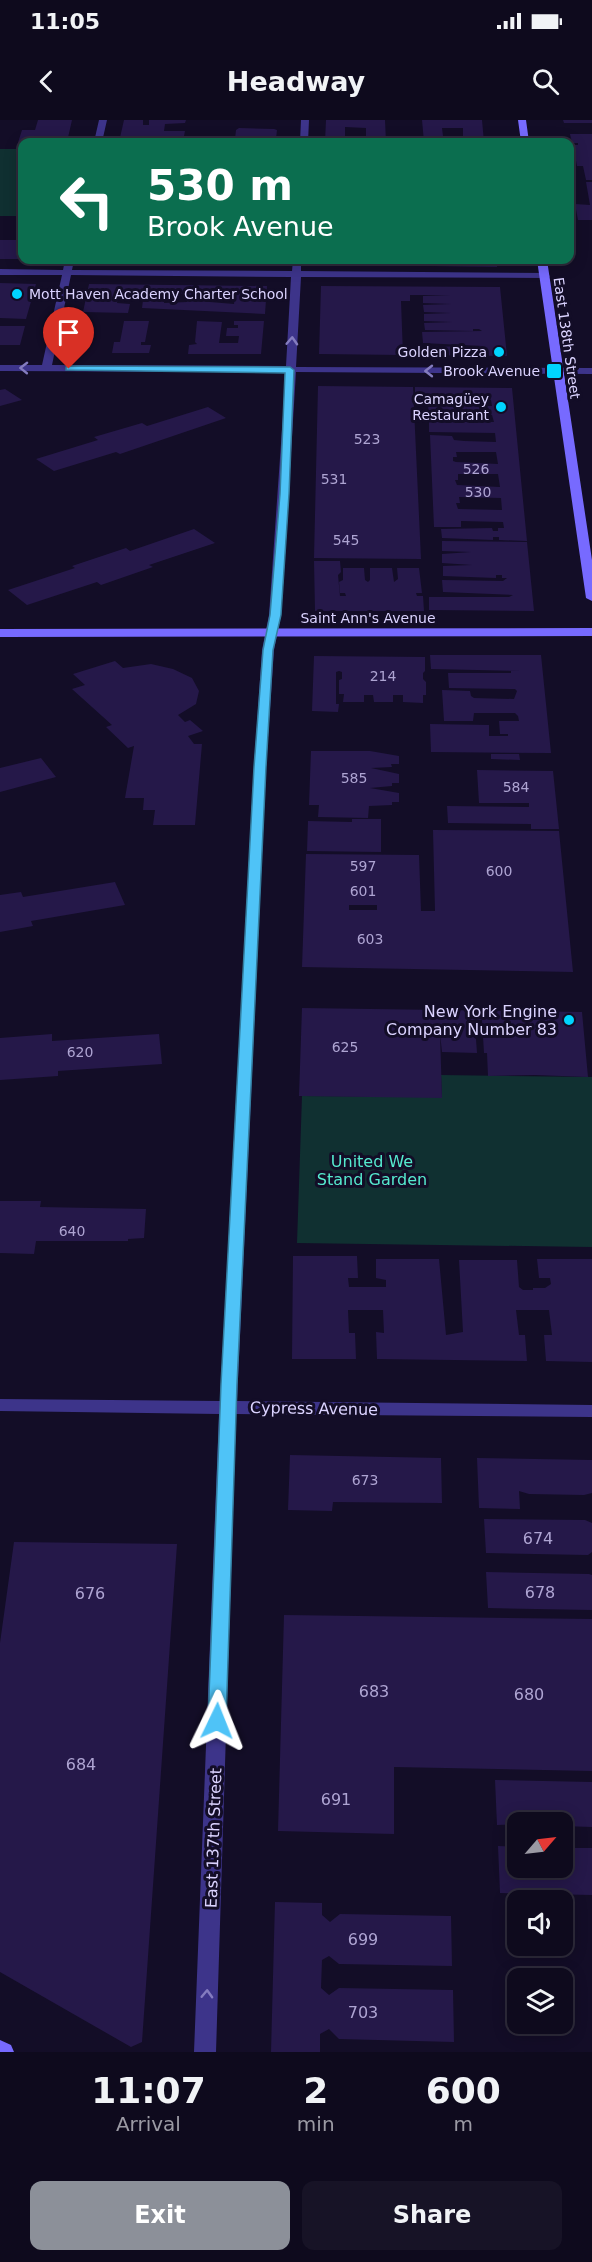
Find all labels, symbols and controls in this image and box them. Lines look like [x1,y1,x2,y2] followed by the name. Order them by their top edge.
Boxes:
[30,9,100,34] text: 11:05
[30,65,63,98] icon: back
[529,65,562,98] icon: search
[227,66,365,97] text: Headway
[147,161,293,210] text: 530 m
[48,162,126,240] icon: left
[147,211,334,242] text: Brook Avenue
[551,276,584,400] street label: East 138th Street
[29,286,288,302] place label: Mott Haven Academy Charter School
[10,287,24,301] marker: Mott Haven Academy Charter School
[43,307,94,369] pin
[52,316,85,349] icon: arrive
[286,336,299,345] one-way arrow
[398,344,487,360] place label: Golden Pizza
[492,345,506,359] marker: Golden Pizza
[19,362,28,374] one-way arrow
[545,362,563,380] marker: Brook Avenue
[443,363,540,379] place label: Brook Avenue
[424,365,433,377] one-way arrow
[412,391,489,423] place label: Camagüey Restaurant
[494,400,508,414] marker: Camagüey Restaurant
[354,431,380,447] house number: 523
[463,461,489,477] house number: 526
[321,471,347,487] house number: 531
[465,484,491,500] house number: 530
[333,532,359,548] house number: 545
[300,610,436,626] street label: Saint Ann's Avenue
[370,668,396,684] house number: 214
[341,770,367,786] house number: 585
[503,779,529,795] house number: 584
[350,858,376,874] house number: 597
[486,863,512,879] house number: 600
[350,883,376,899] house number: 601
[357,931,383,947] house number: 603
[386,1002,557,1039] place label: New York Engine Company Number 83
[562,1013,576,1027] marker: New York Engine Company Number 83
[332,1039,358,1055] house number: 625
[67,1044,93,1060] house number: 620
[317,1152,427,1189] park label: United We Stand Garden
[59,1223,85,1239] house number: 640
[250,1398,378,1419] street label: Cypress Avenue
[352,1472,378,1488] house number: 673
[523,1529,553,1548] house number: 674
[525,1583,555,1602] house number: 678
[75,1584,105,1603] house number: 676
[359,1682,389,1701] house number: 683
[514,1685,544,1704] house number: 680
[185,1689,249,1753] position arrow
[66,1755,96,1774] house number: 684
[202,1768,225,1908] street label: East 137th Street
[321,1790,351,1809] house number: 691
[507,1812,573,1878] north arrow
[507,1812,573,2034] map controls
[507,1890,573,1956] button: sound
[348,1930,378,1949] house number: 699
[507,1968,573,2034] button: layers
[201,1989,214,1998] one-way arrow
[348,2003,378,2022] house number: 703
[91,2070,206,2111] text: 11:07
[303,2070,328,2111] text: 2
[426,2070,501,2111] text: 600
[116,2112,181,2136] text: Arrival
[297,2112,335,2136] text: min
[454,2112,473,2136] text: m
[30,2181,290,2250] button: Exit
[302,2181,562,2250] button: Share

